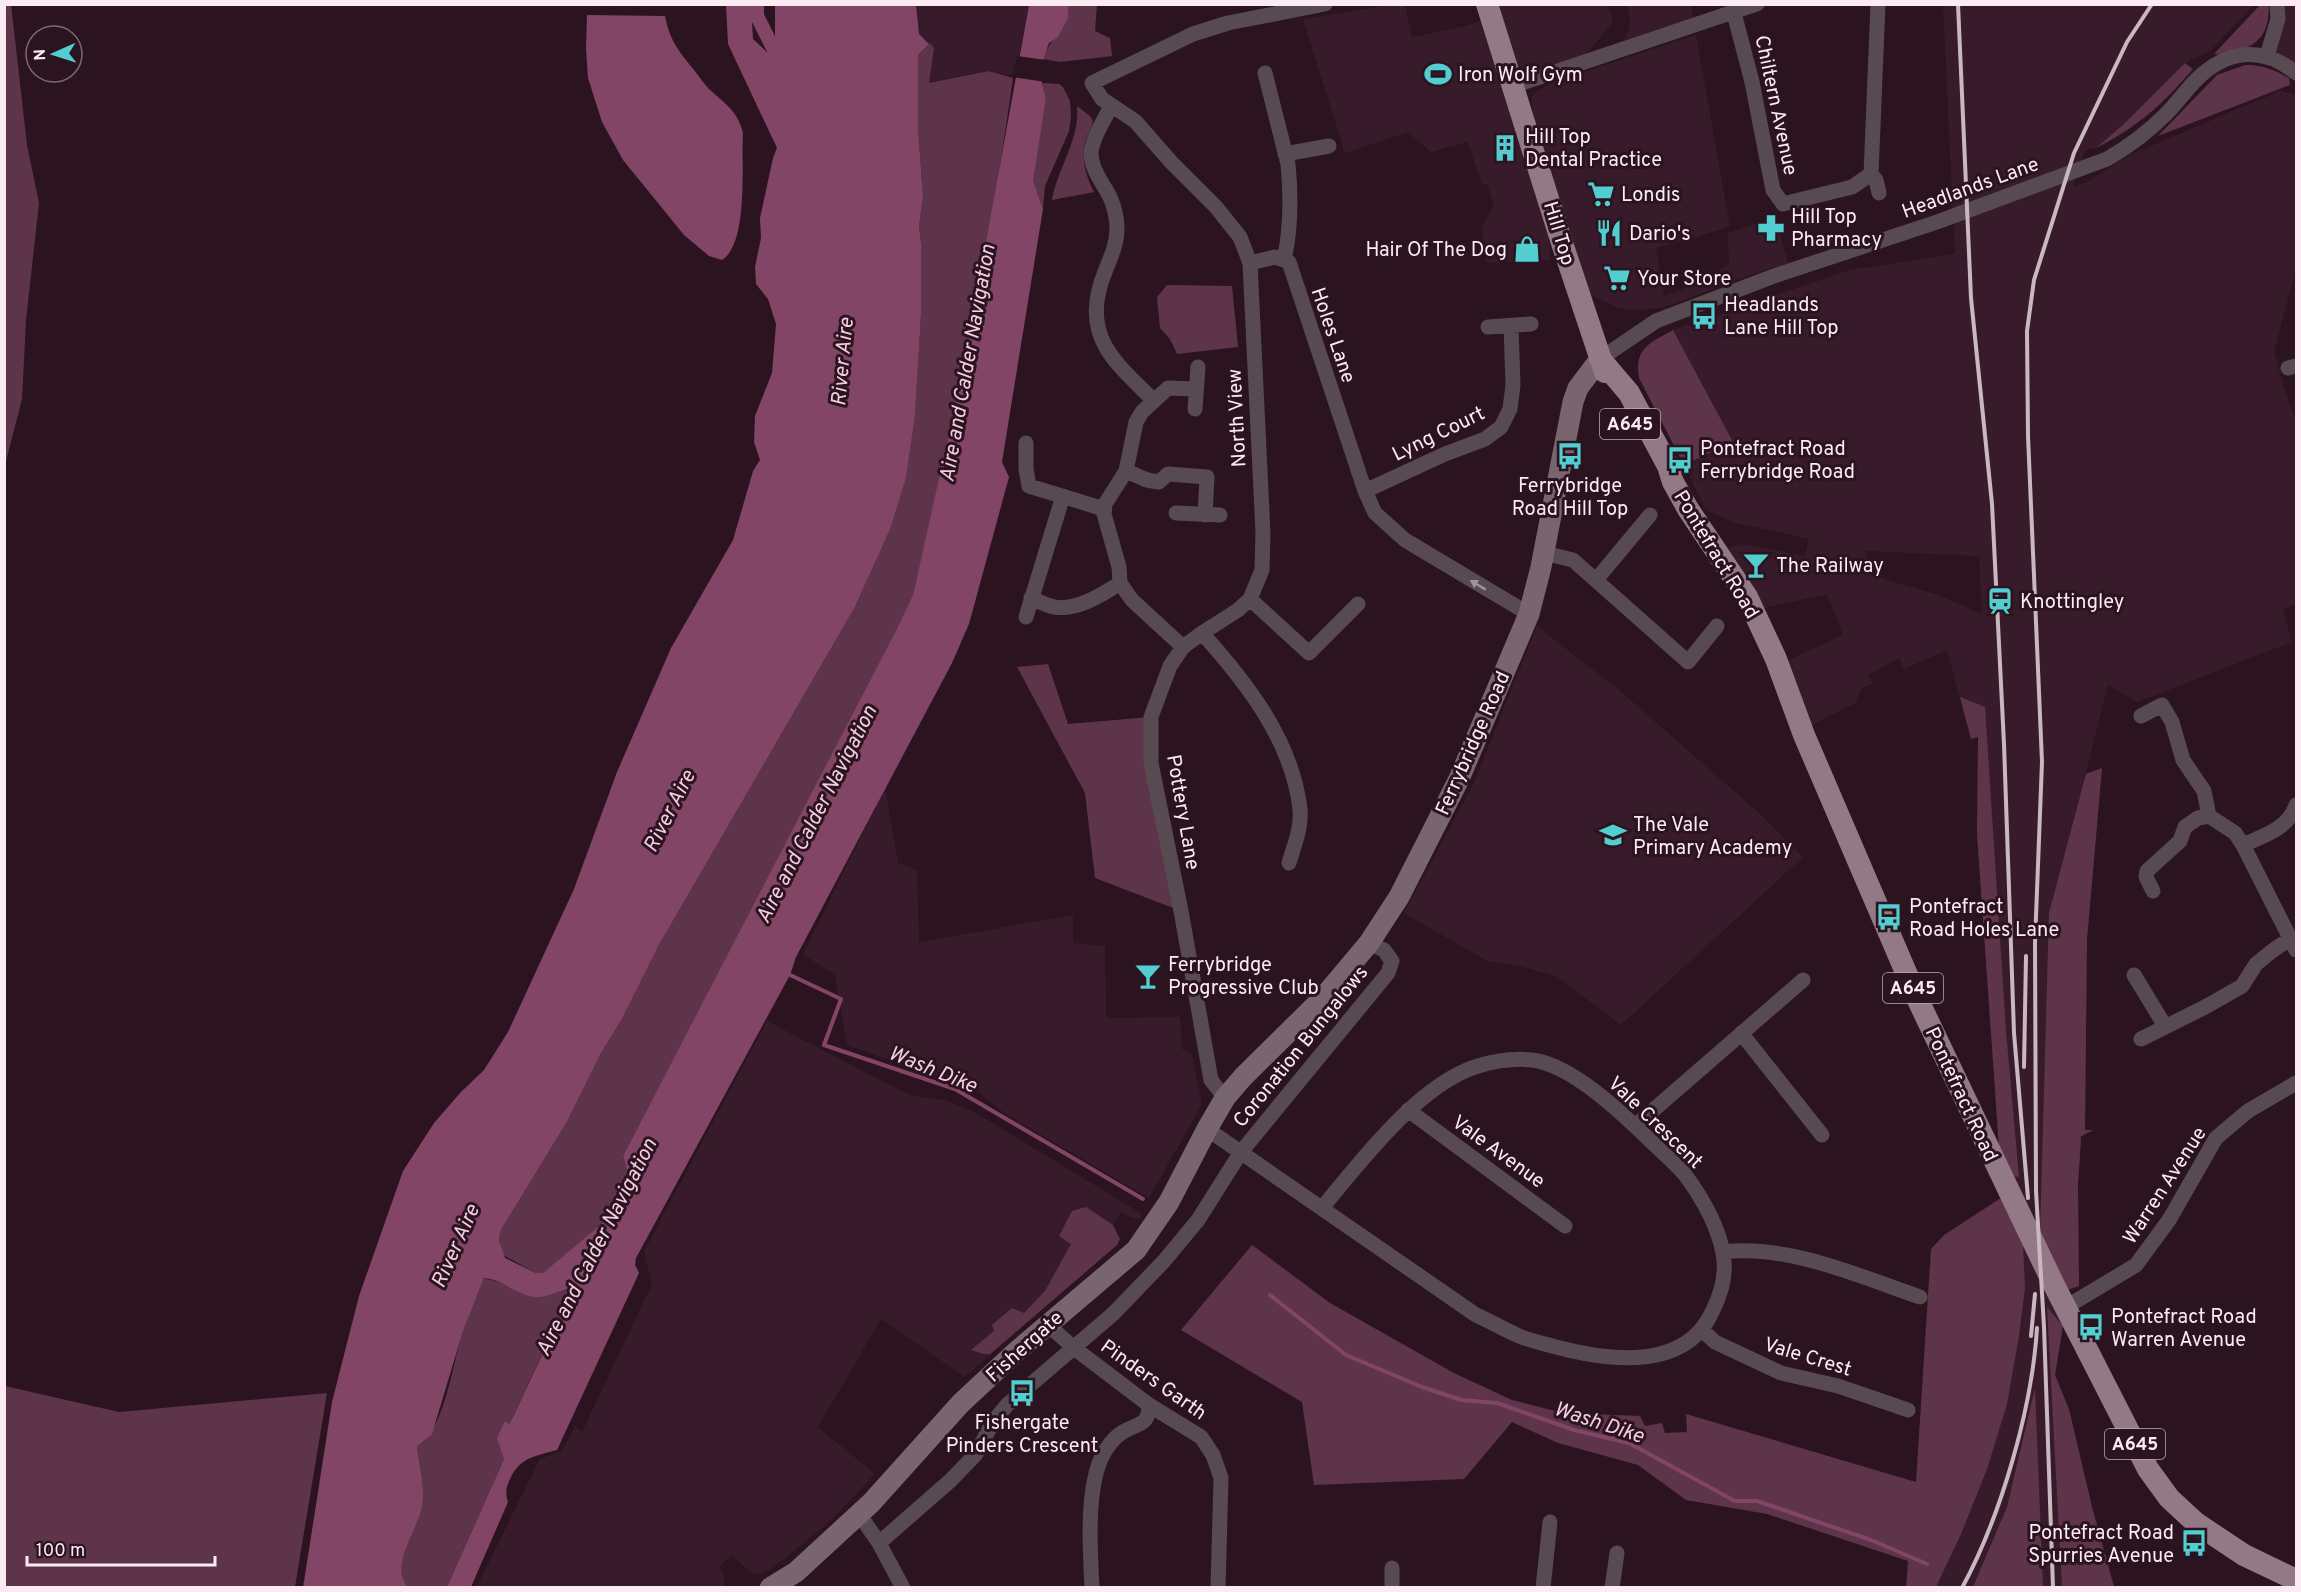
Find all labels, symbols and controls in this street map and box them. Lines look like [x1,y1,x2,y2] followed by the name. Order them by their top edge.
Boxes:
[24,24,84,84] north arrow
[1748,33,1803,178] street label: Chiltern Avenue
[31,48,51,61] text: N
[1423,59,1453,89] sports icon: Iron Wolf Gym
[1458,63,1583,89] place label: Iron Wolf Gym
[1525,125,1662,174] place label: Hill Top Dental Practice
[1490,133,1520,163] building icon: Hill Top Dental Practice
[1899,152,2043,226] street label: Headlands Lane
[1586,179,1616,209] supermarket icon: Londis
[1621,183,1681,209] place label: Londis
[1536,198,1580,269] street label: Hill Top
[1791,205,1882,254] place label: Hill Top Pharmacy
[1756,213,1786,243] pharmacy icon: Hill Top Pharmacy
[1594,218,1624,248] restaurant icon: Dario's
[1629,222,1691,248] place label: Dario's
[1512,234,1542,264] shop icon: Hair Of The Dog
[1366,238,1507,264] place label: Hair Of The Dog
[934,242,1003,484] water label: Aire and Calder Navigation
[1602,263,1632,293] supermarket icon: Your Store
[1637,267,1731,293] place label: Your Store
[1304,284,1361,387] street label: Holes Lane
[1724,293,1839,342] place label: Headlands Lane Hill Top
[1689,301,1719,331] bus stop icon: Headlands Lane Hill Top
[826,316,861,407] water label: River Aire
[1222,368,1254,468] street label: North View
[1388,401,1489,468] street label: Lyng Court
[1600,409,1660,439] road number: A645
[1700,437,1855,486] place label: Pontefract Road Ferrybridge Road
[1555,441,1585,471] bus stop icon: Ferrybridge Road Hill Top
[1665,445,1695,475] bus stop icon: Pontefract Road Ferrybridge Road
[1512,474,1628,523] place label: Ferrybridge Road Hill Top
[1667,486,1764,624] street label: Pontefract Road
[1741,550,1771,580] bar icon: The Railway
[1776,554,1884,580] place label: The Railway
[1470,579,1486,590] one-way arrow
[1985,586,2015,616] station icon: Knottingley
[2020,590,2124,616] place label: Knottingley
[1430,668,1517,820] street label: Ferrybridge Road
[751,701,884,928] water label: Aire and Calder Navigation
[1159,753,1205,872] street label: Pottery Lane
[638,765,703,857] water label: River Aire
[1633,813,1792,862] place label: The Vale Primary Academy
[1598,820,1628,850] school or university icon: The Vale Primary Academy
[1909,895,2059,944] place label: Pontefract Road Holes Lane
[1874,902,1904,932] bus stop icon: Pontefract Road Holes Lane
[1168,953,1319,1002] place label: Ferrybridge Progressive Club
[1133,961,1163,991] bar icon: Ferrybridge Progressive Club
[1228,961,1375,1134] street label: Coronation Bungalows
[1883,973,1943,1003] road number: A645
[1918,1023,2003,1166] street label: Pontefract Road
[884,1040,982,1101] water label: Wash Dike
[1602,1072,1708,1175] street label: Vale Crescent
[1446,1110,1550,1195] street label: Vale Avenue
[2118,1122,2213,1250] street label: Warren Avenue
[531,1134,664,1361] water label: Aire and Calder Navigation
[426,1200,487,1293] water label: River Aire
[2111,1305,2257,1354] place label: Pontefract Road Warren Avenue
[981,1306,1069,1389] street label: Fishergate
[2076,1312,2106,1342] bus stop icon: Pontefract Road Warren Avenue
[1760,1332,1854,1384] street label: Vale Crest
[1095,1334,1211,1427] street label: Pinders Garth
[1007,1378,1037,1408] bus stop icon: Fishergate Pinders Crescent
[1550,1396,1648,1451] water label: Wash Dike
[946,1411,1098,1460] place label: Fishergate Pinders Crescent
[2105,1429,2165,1459] road number: A645
[2028,1521,2174,1570] place label: Pontefract Road Spurries Avenue
[2179,1528,2209,1558] bus stop icon: Pontefract Road Spurries Avenue
[27,1529,214,1567] scale bar
[36,1540,85,1563] text: 100 m

